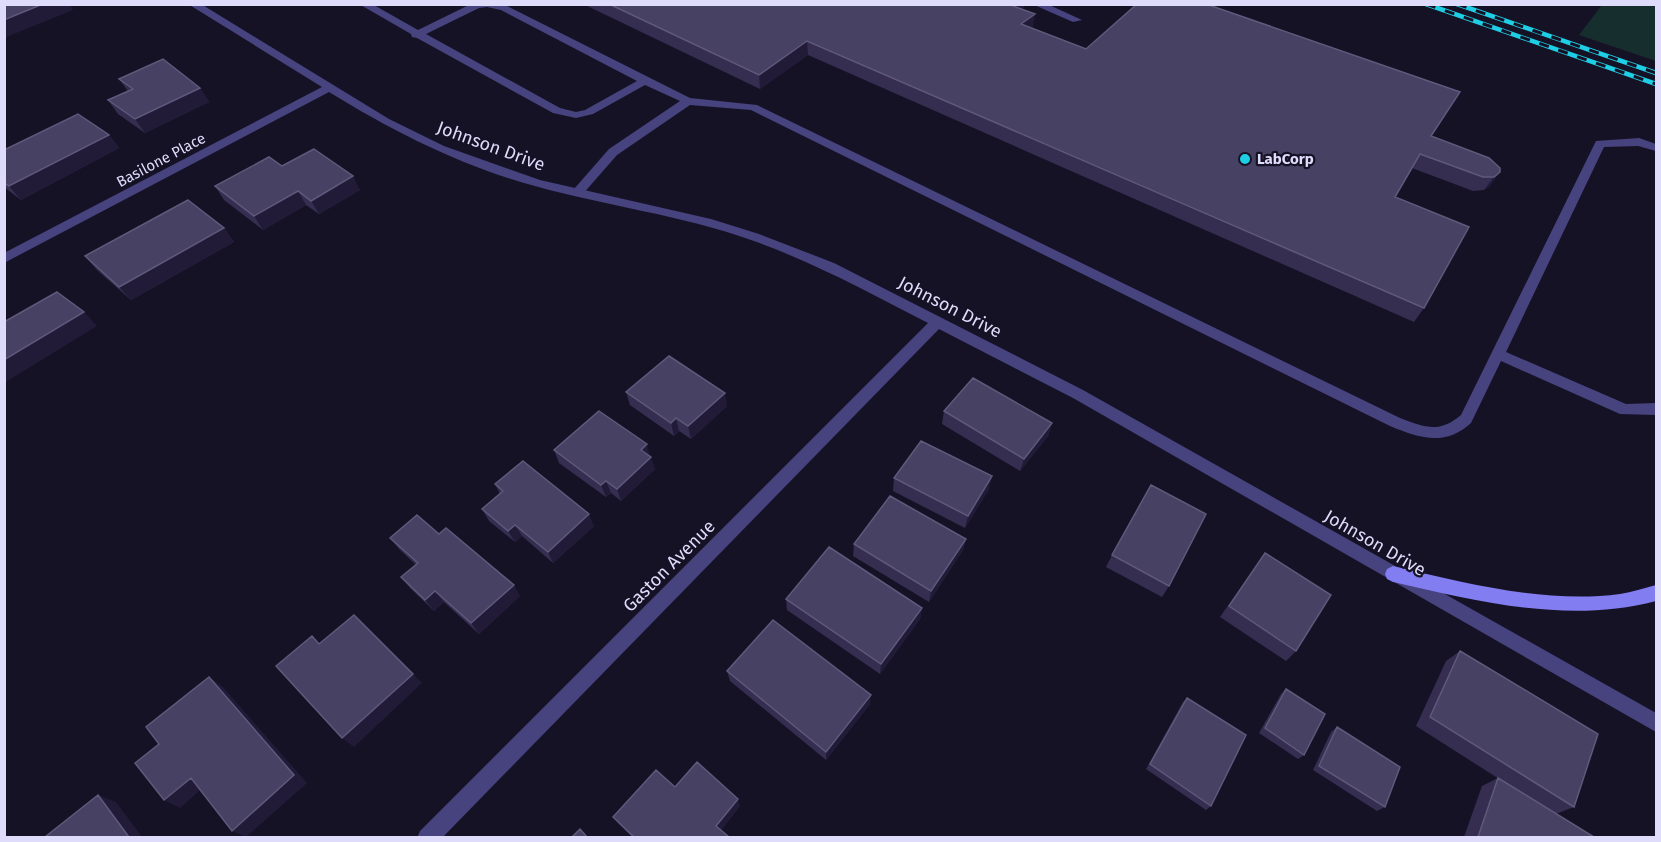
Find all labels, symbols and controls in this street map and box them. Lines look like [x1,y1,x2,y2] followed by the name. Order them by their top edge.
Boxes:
[434,116,548,176] street label: Johnson Drive
[113,129,209,191] street label: Basilone Place
[1257,150,1314,168] place label: LabCorp
[1238,152,1252,166] marker: LabCorp
[894,271,1006,343] street label: Johnson Drive
[1320,505,1430,581] street label: Johnson Drive
[618,515,720,617] street label: Gaston Avenue

